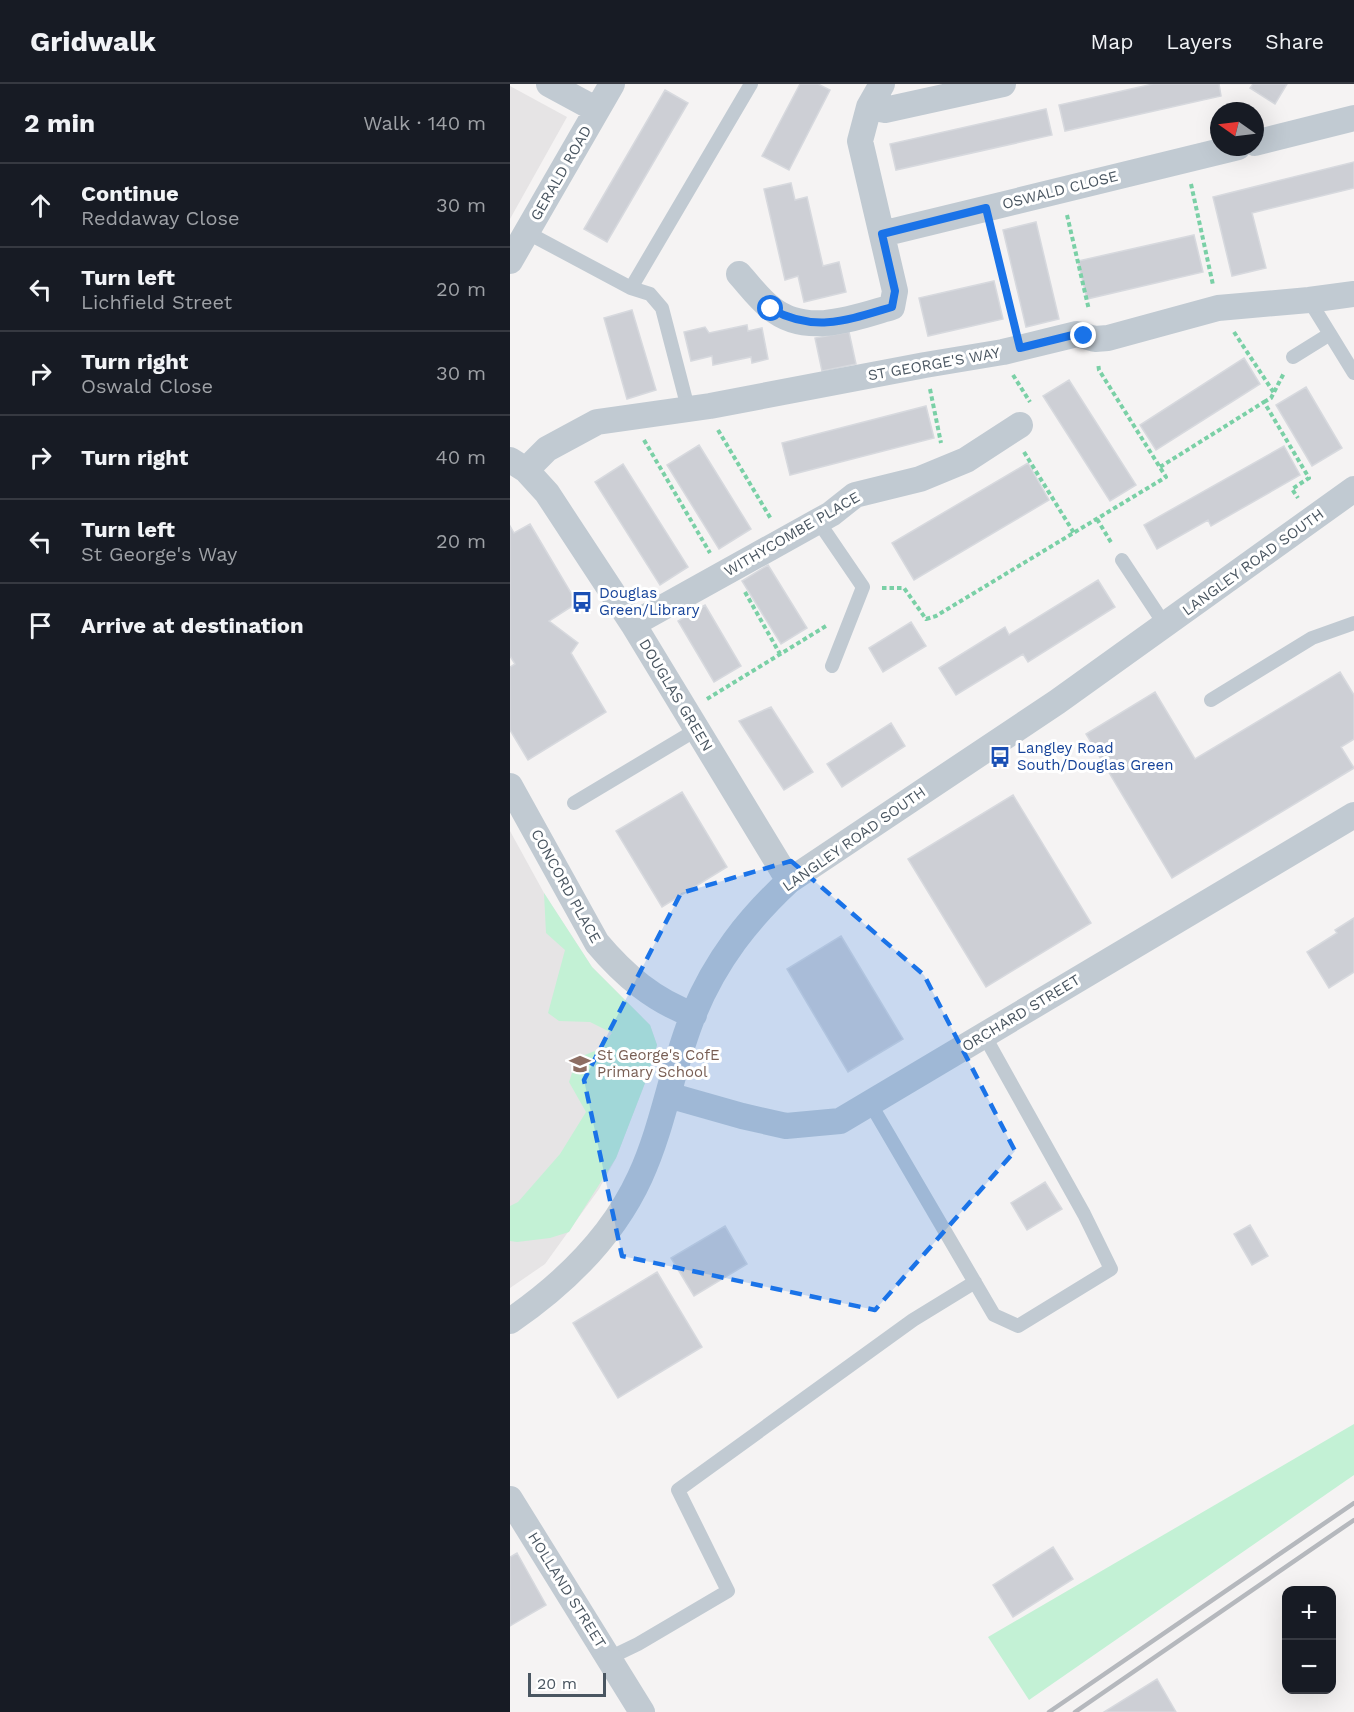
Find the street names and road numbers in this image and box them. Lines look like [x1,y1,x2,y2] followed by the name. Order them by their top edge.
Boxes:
[527,122,595,224] street label: GERALD ROAD
[1000,167,1120,213] street label: OSWALD CLOSE
[867,343,1002,384] street label: ST GEORGE'S WAY
[721,488,863,580] street label: WITHYCOMBE PLACE
[1179,505,1327,619] street label: LANGLEY ROAD SOUTH
[635,636,717,754] street label: DOUGLAS GREEN
[779,783,929,895] street label: LANGLEY ROAD SOUTH
[527,826,605,946] street label: CONCORD PLACE
[959,971,1083,1055] street label: ORCHARD STREET
[524,1529,610,1651] street label: HOLLAND STREET

